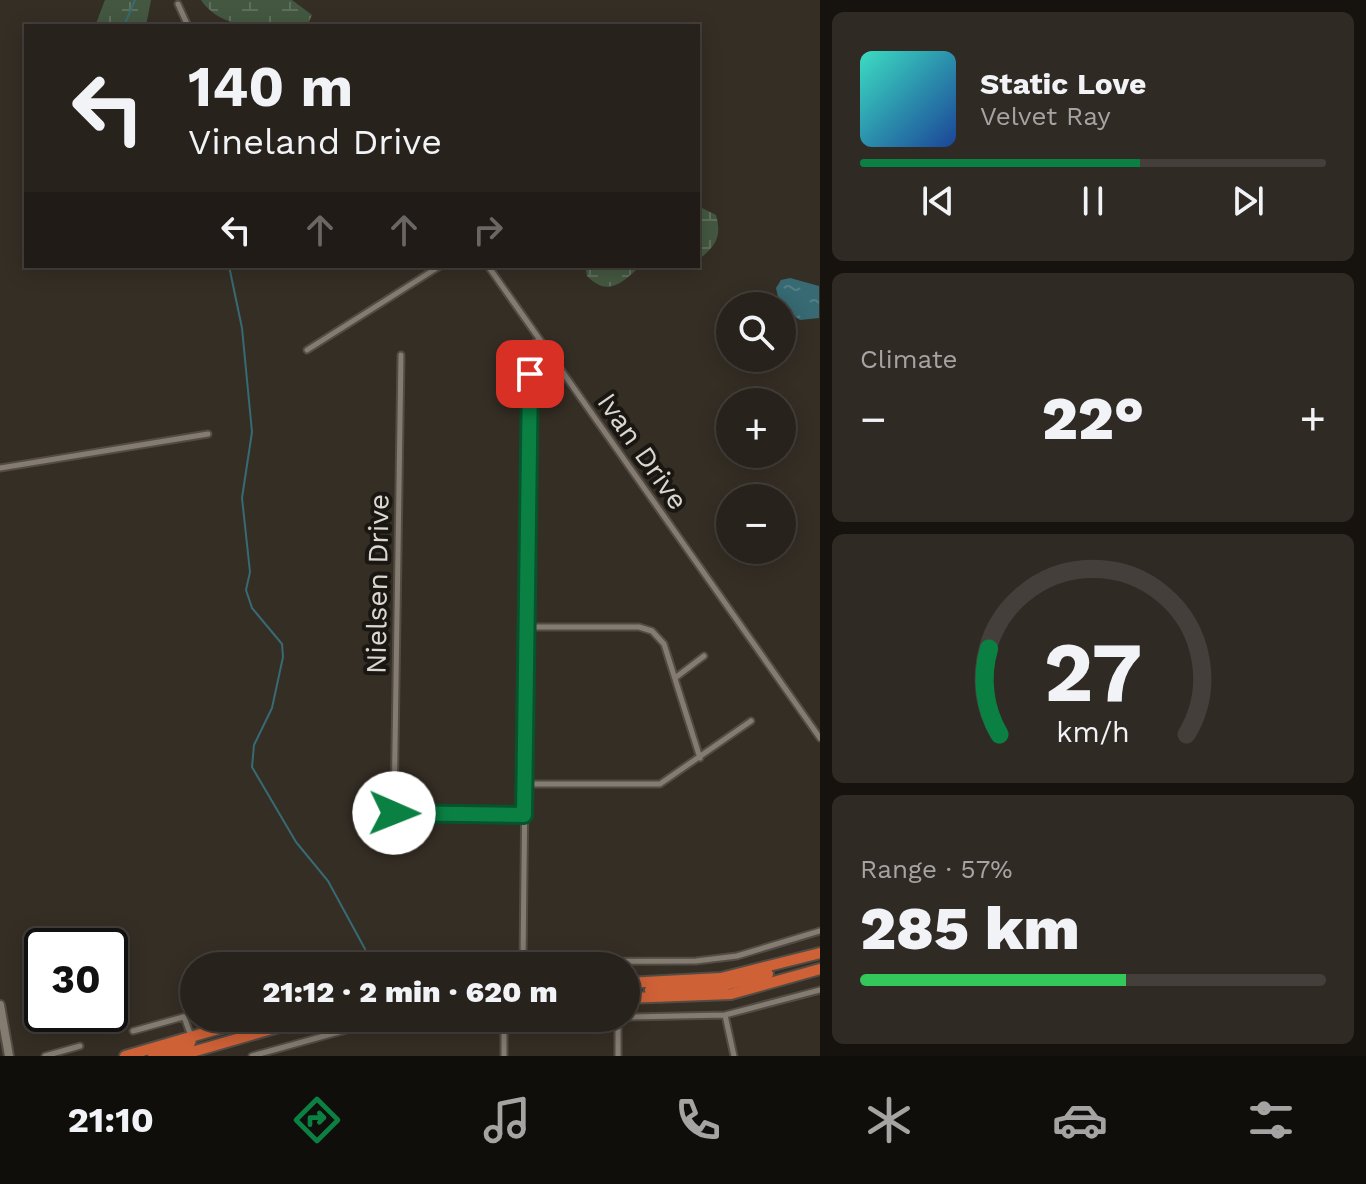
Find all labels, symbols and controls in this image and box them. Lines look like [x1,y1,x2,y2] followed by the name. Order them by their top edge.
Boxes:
[188,54,353,120] text: 140 m
[56,56,160,160] icon: left
[980,66,1146,101] text: Static Love
[980,101,1111,131] text: Velvet Ray
[188,121,442,163] text: Vineland Drive
[916,179,960,223] icon: previous
[1071,179,1115,223] icon: pause
[1226,179,1270,223] icon: next
[214,208,258,252] icon: left
[298,208,342,252] icon: ahead
[382,208,426,252] icon: ahead
[466,208,510,252] icon: right
[716,292,796,564] map controls
[716,292,796,372] button: search
[496,340,564,408] pin
[860,344,958,374] text: Climate
[508,352,552,396] icon: arrive
[1042,383,1144,454] text: 22°
[590,387,695,516] street label: Ivan Drive
[716,388,796,468] button: +
[860,393,887,445] text: −
[1299,393,1326,445] text: +
[716,484,796,564] button: −
[359,494,396,674] street label: Nielsen Drive
[1044,623,1142,720] text: 27
[1056,715,1130,749] text: km/h
[352,771,436,855] position arrow
[860,854,1013,884] text: Range · 57%
[860,893,1080,964] text: 285 km
[24,928,128,1032] speed limit sign: 30
[262,974,558,1009] text: 21:12 · 2 min · 620 m
[289,1092,345,1148] icon: directions
[479,1092,535,1148] icon: music
[670,1092,726,1148] icon: phone
[861,1092,917,1148] icon: climate
[1052,1092,1108,1148] icon: car
[1243,1092,1299,1148] icon: filters
[67,1099,154,1141] text: 21:10

